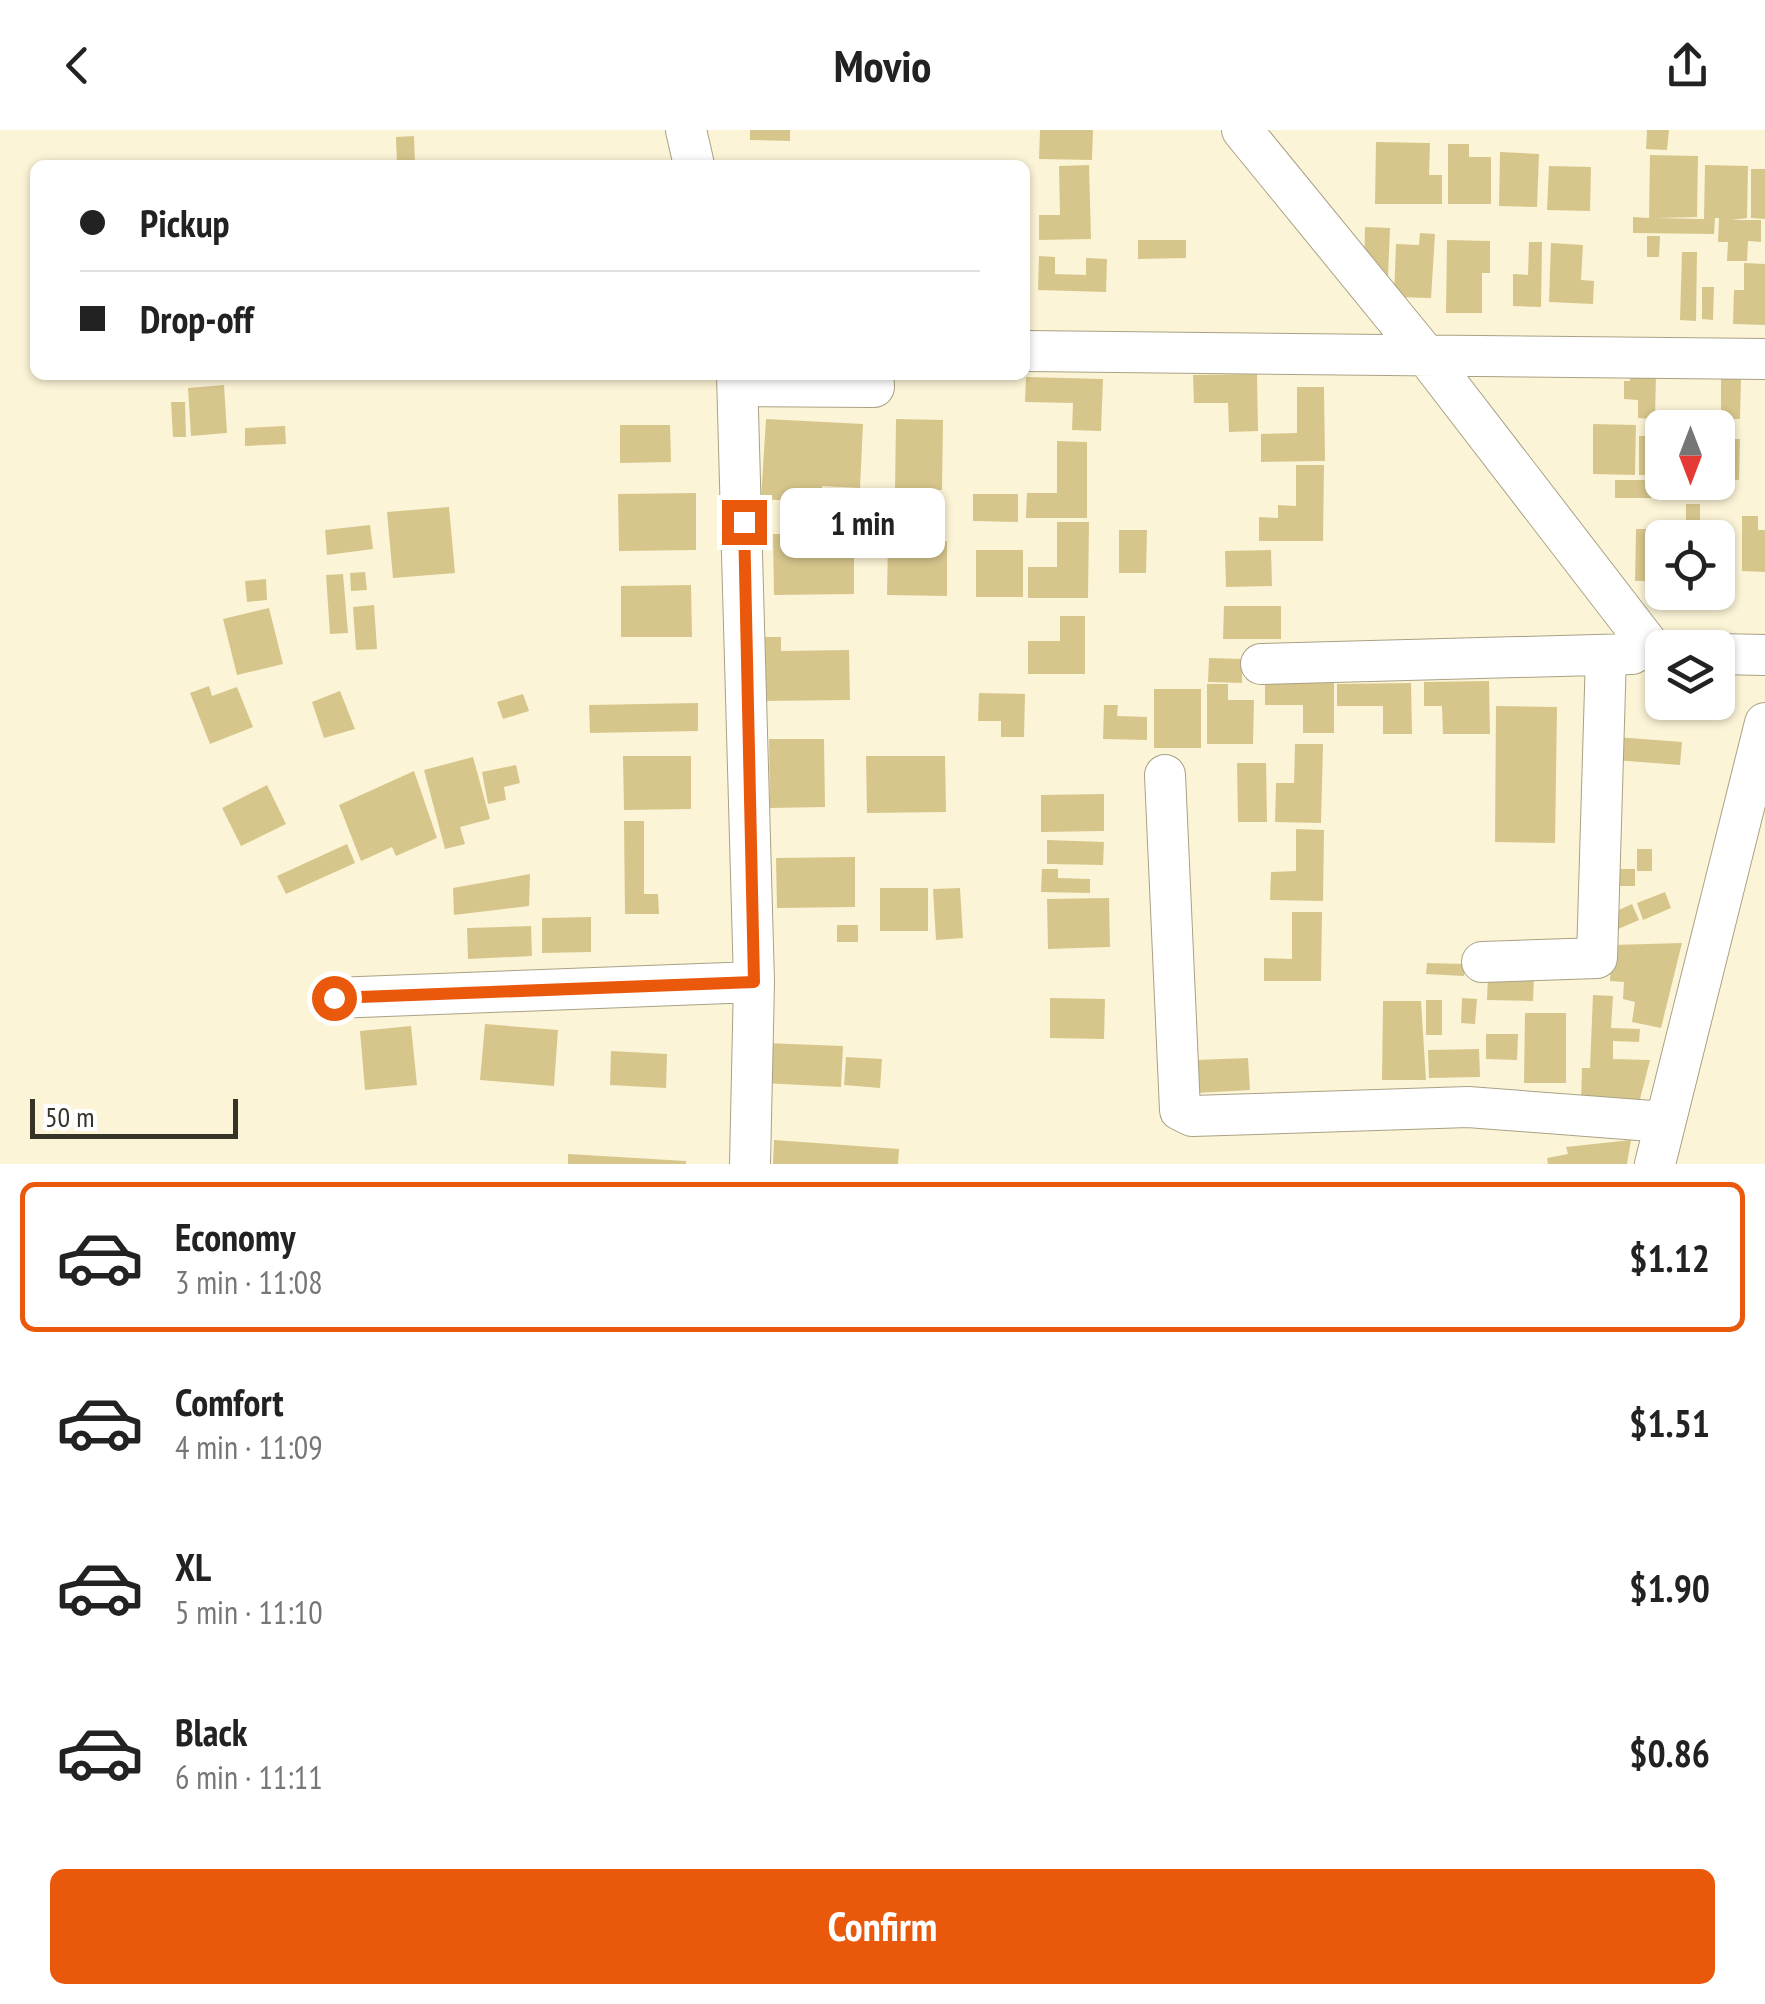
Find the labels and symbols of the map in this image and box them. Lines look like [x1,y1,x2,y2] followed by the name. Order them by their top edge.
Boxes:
[1645,410,1735,500] north arrow
[779,487,944,557] callout: 1 min
[722,500,767,545] route end
[312,976,357,1021] route start
[30,1094,238,1138] scale bar

